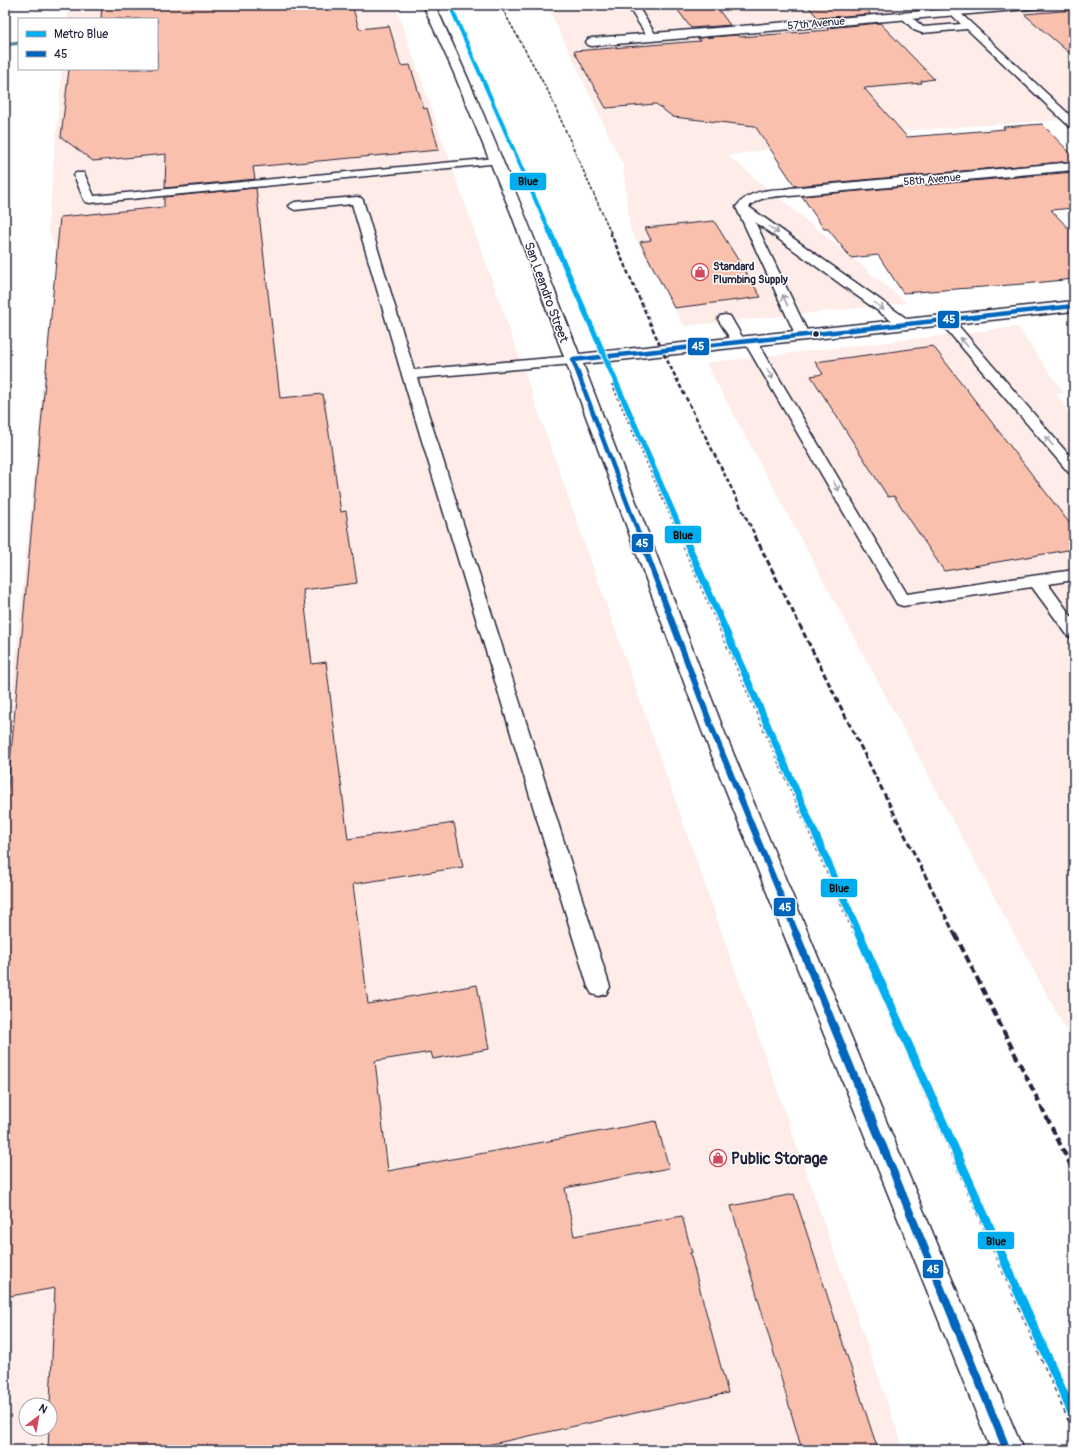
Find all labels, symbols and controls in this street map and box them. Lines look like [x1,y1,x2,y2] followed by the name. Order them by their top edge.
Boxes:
[787,14,846,32] street label: 57th Avenue
[18,18,158,70] legend
[54,27,108,42] text: Metro Blue
[54,47,67,62] text: 45
[903,170,962,188] street label: 58th Avenue
[509,172,547,191] line badge: Blue
[518,175,538,188] text: Blue
[768,226,779,234] one-way arrow
[520,240,572,346] street label: San Leandro Street
[713,260,788,286] place label: Standard Plumbing Supply
[690,262,710,282] shop icon: Standard Plumbing Supply
[781,294,788,306] one-way arrow
[874,302,885,310] one-way arrow
[937,310,960,329] line badge: 45
[942,313,955,326] text: 45
[811,329,821,339] unlabelled marker
[960,336,969,347] one-way arrow
[687,337,710,356] line badge: 45
[691,340,704,353] text: 45
[767,368,775,380] one-way arrow
[1044,435,1053,446] one-way arrow
[833,480,841,492] one-way arrow
[664,525,702,544] line badge: Blue
[673,529,693,542] text: Blue
[631,533,654,553] line badge: 45
[635,537,648,550] text: 45
[820,878,858,898] line badge: Blue
[829,882,849,895] text: Blue
[773,897,796,917] line badge: 45
[778,901,791,914] text: 45
[708,1148,728,1168] shop icon: Public Storage
[731,1149,829,1169] place label: Public Storage
[977,1231,1015,1250] line badge: Blue
[986,1235,1006,1248] text: Blue
[922,1259,944,1279] line badge: 45
[926,1263,939,1276] text: 45
[18,1397,58,1437] north arrow
[36,1401,50,1417] text: N

